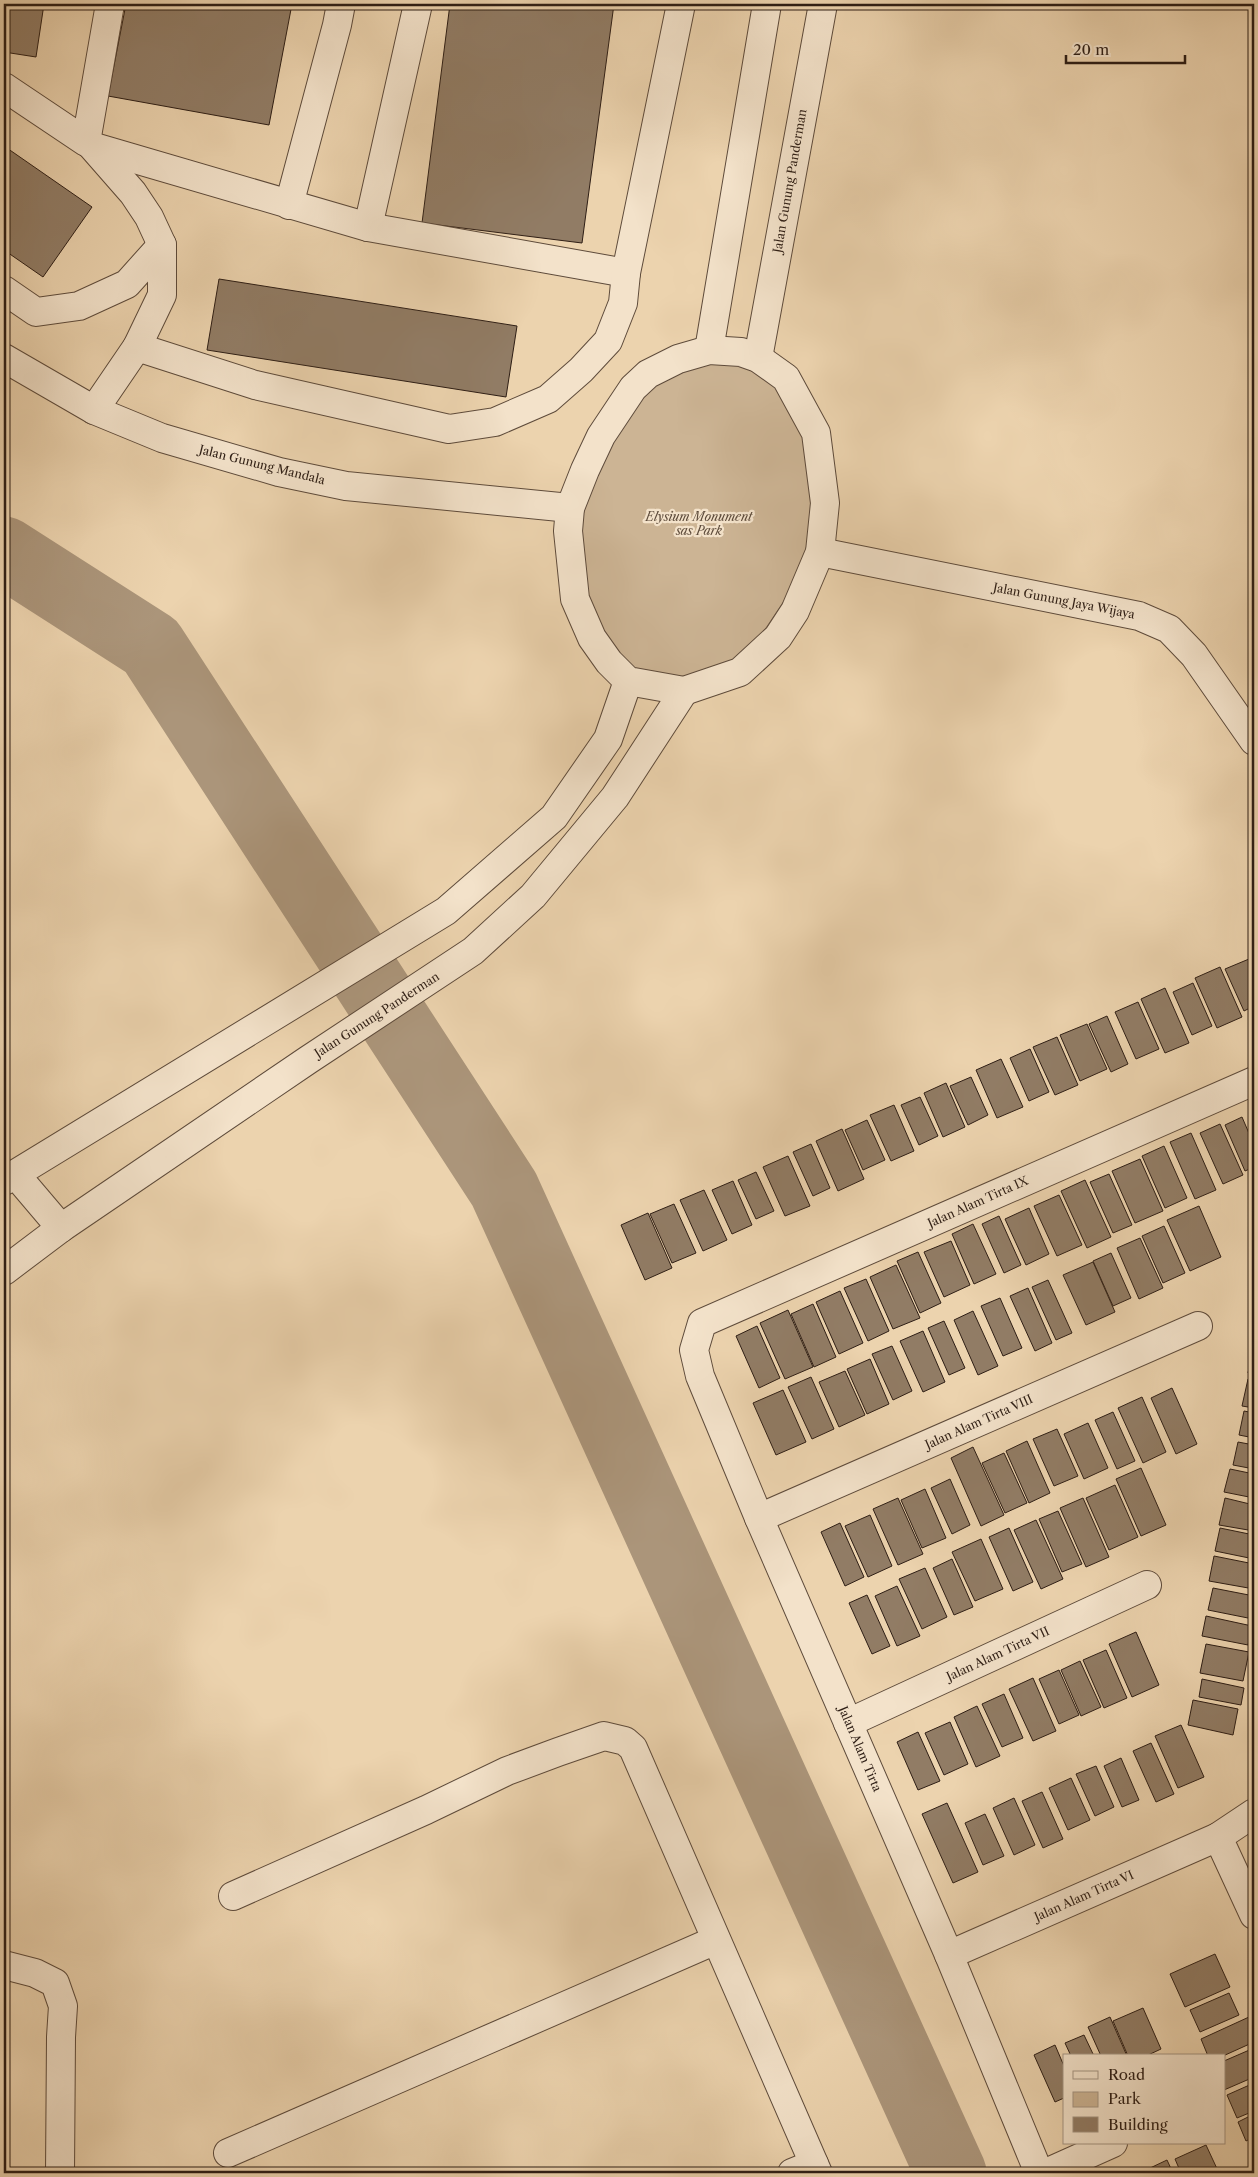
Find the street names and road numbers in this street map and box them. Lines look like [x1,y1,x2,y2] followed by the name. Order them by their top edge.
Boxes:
[769,107,810,256] street label: Jalan Gunung Panderman
[196,441,327,488] street label: Jalan Gunung Mandala
[990,579,1137,622] street label: Jalan Gunung Jaya Wijaya
[310,968,442,1062] street label: Jalan Gunung Panderman
[923,1172,1031,1231] street label: Jalan Alam Tirta IX
[921,1391,1035,1453] street label: Jalan Alam Tirta VIII
[942,1623,1052,1685] street label: Jalan Alam Tirta VII
[835,1702,885,1794] street label: Jalan Alam Tirta
[1030,1867,1136,1925] street label: Jalan Alam Tirta VI

